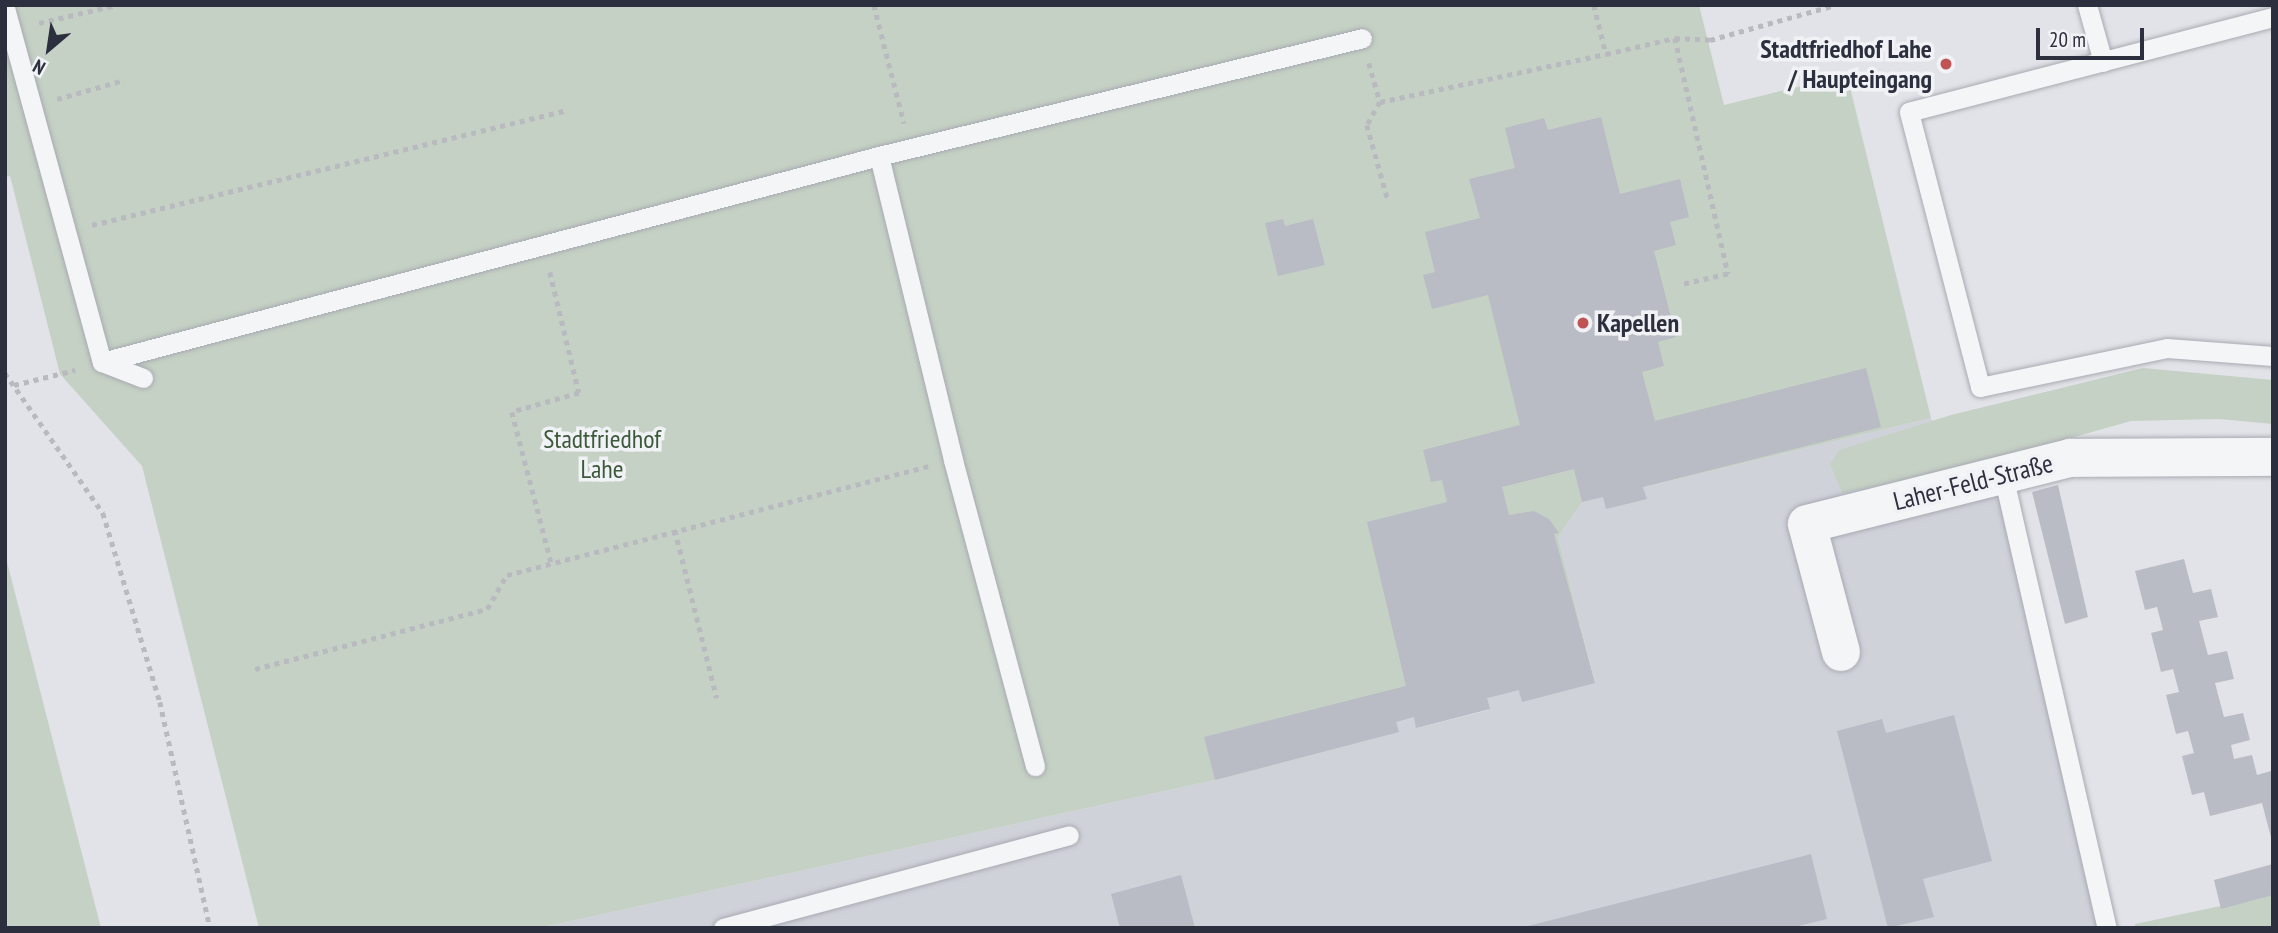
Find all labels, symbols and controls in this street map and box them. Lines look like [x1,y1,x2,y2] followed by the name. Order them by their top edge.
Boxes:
[14,14,84,84] north arrow
[2040,14,2148,58] scale bar
[2049,26,2086,53] text: 20 m
[1760,33,1932,94] place label: Stadtfriedhof Lahe / Haupteingang
[29,54,49,80] text: N
[1938,56,1954,72] marker: Stadtfriedhof Lahe / Haupteingang
[1597,307,1679,339] place label: Kapellen
[1575,315,1591,331] marker: Kapellen
[543,423,661,485] park label: Stadtfriedhof Lahe
[1890,447,2056,517] street label: Laher-Feld-Straße

